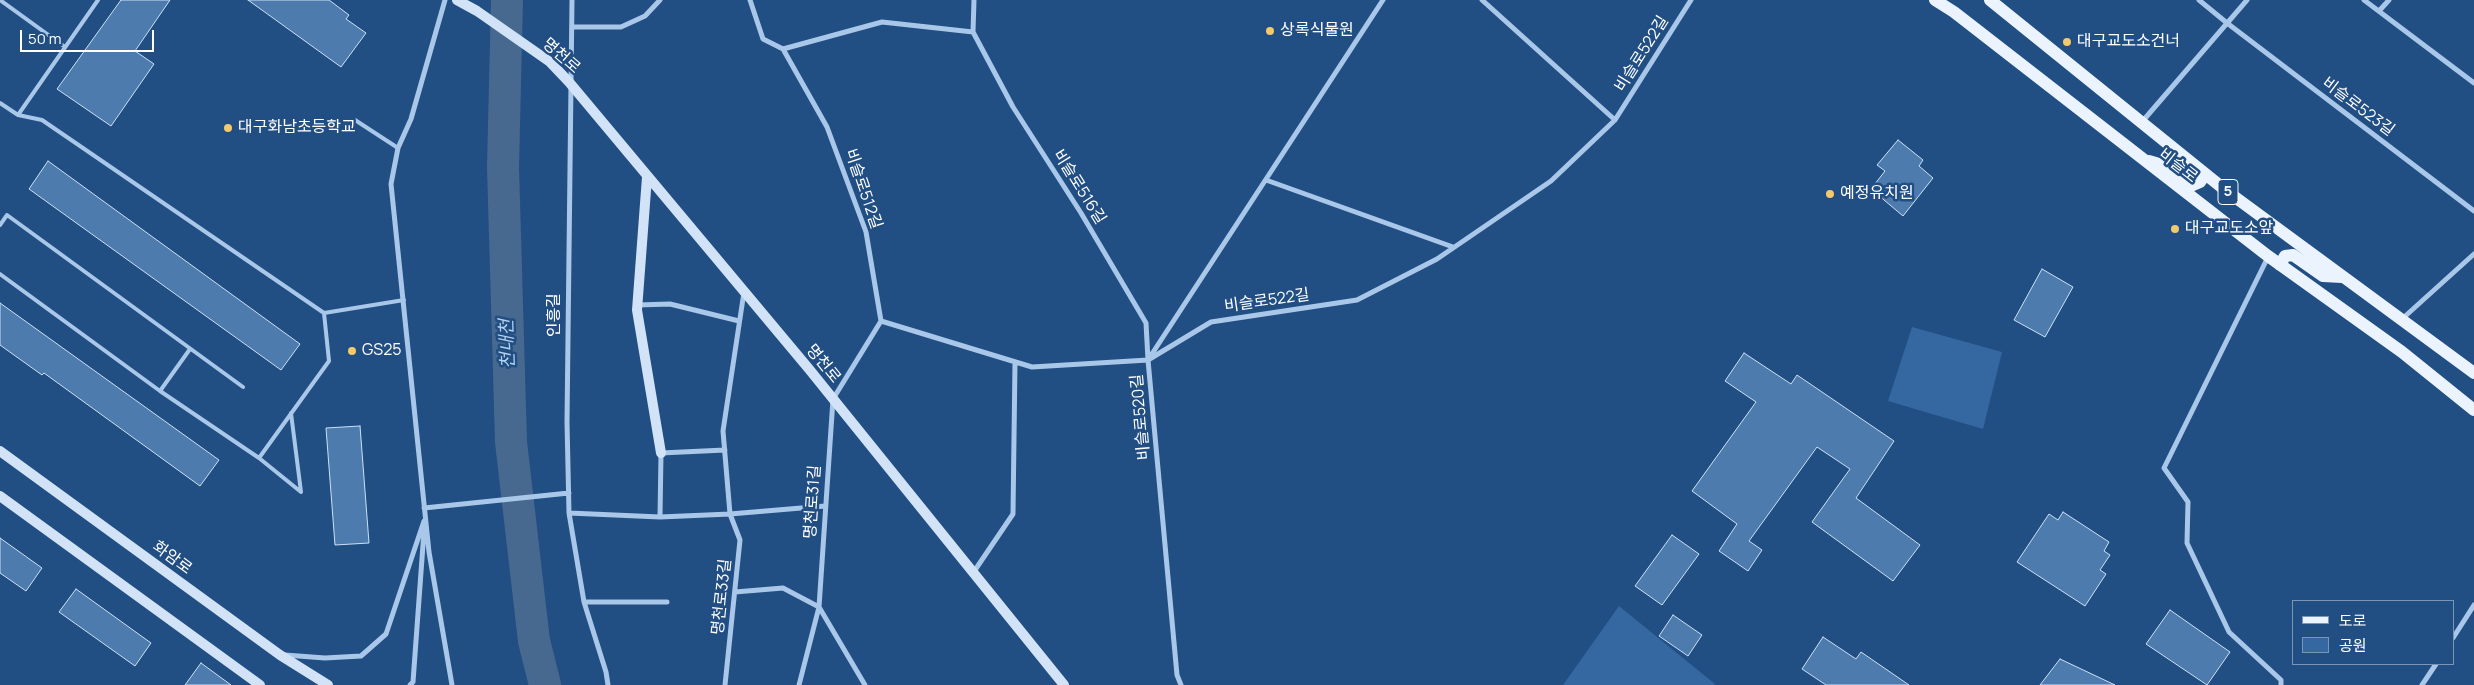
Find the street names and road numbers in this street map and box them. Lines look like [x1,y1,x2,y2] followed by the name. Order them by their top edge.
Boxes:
[1611,12,1673,96] street label: 비슬로522길
[538,34,584,78] street label: 명천로
[2318,74,2398,140] street label: 비슬로523길
[2155,145,2201,187] street label: 비슬로
[840,146,886,232] street label: 비슬로512길
[1049,146,1109,228] street label: 비슬로516길
[2218,180,2238,204] road number: 5
[1223,286,1311,316] street label: 비슬로522길
[545,293,565,337] street label: 인흥길
[802,341,844,387] street label: 명천로
[1128,373,1154,461] street label: 비슬로520길
[801,464,825,540] street label: 명천로31길
[148,537,196,579] street label: 화암로
[708,558,736,636] street label: 명천로33길

